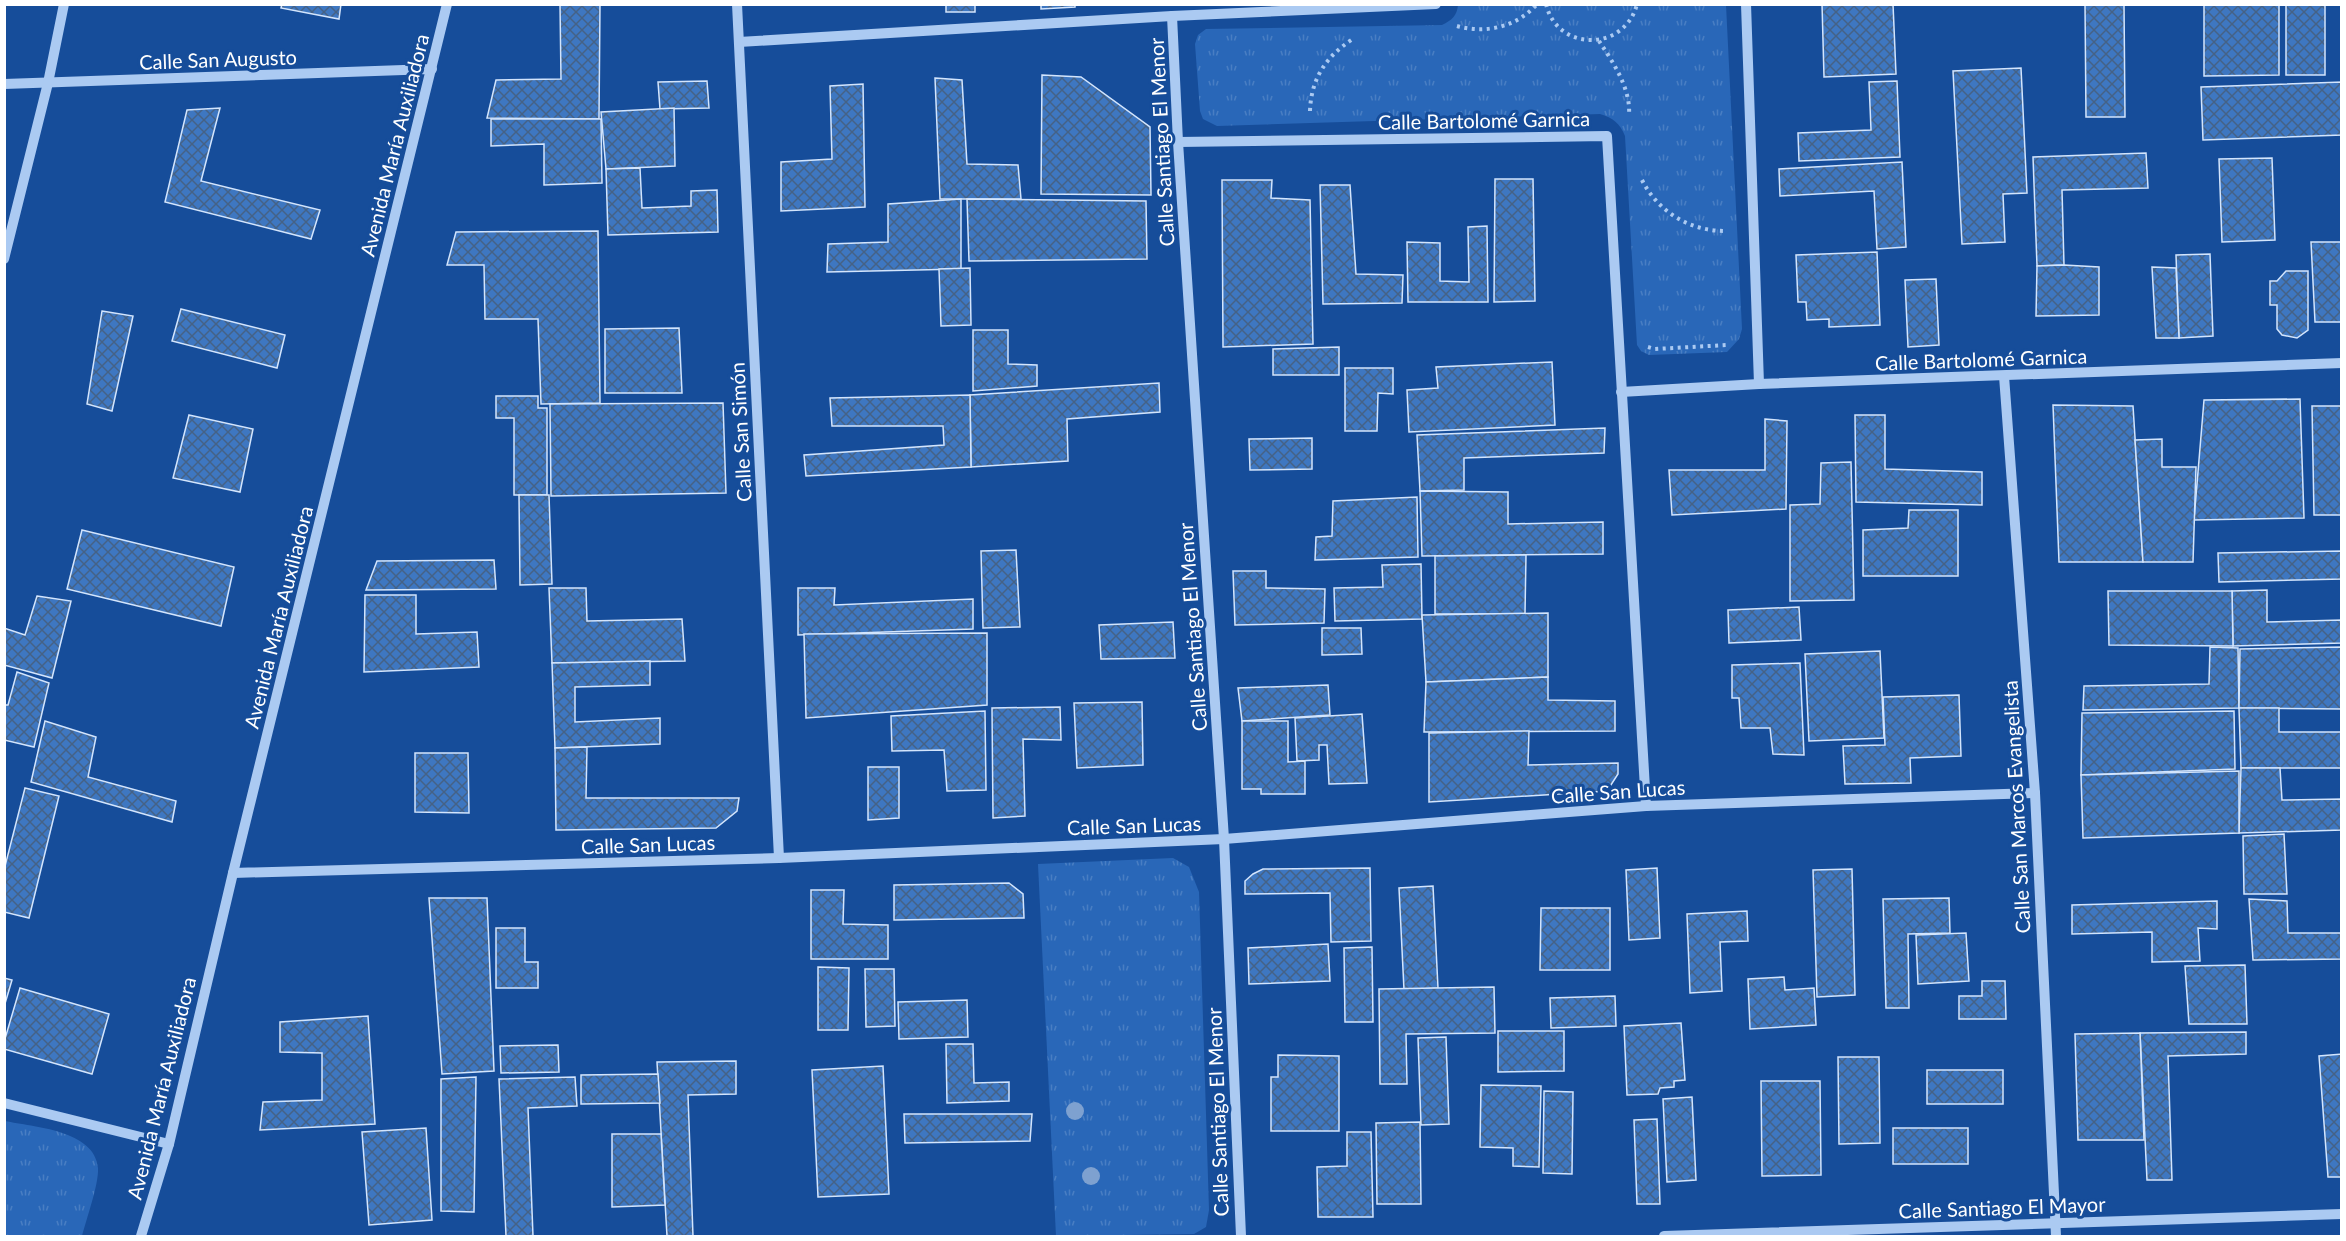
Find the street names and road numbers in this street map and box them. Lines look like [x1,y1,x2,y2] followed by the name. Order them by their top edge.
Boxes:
[355,31,433,259] street label: Avenida María Auxiliadora
[1144,36,1178,247] street label: Calle Santiago El Menor
[139,44,297,74] street label: Calle San Augusto
[1378,106,1590,134] street label: Calle Bartolomé Garnica
[1875,343,2087,375] street label: Calle Bartolomé Garnica
[724,362,756,502] street label: Calle San Simón
[239,503,317,731] street label: Avenida María Auxiliadora
[1173,521,1211,732] street label: Calle Santiago El Menor
[1997,680,2035,934] street label: Calle San Marcos Evangelista
[1550,774,1686,808] street label: Calle San Lucas
[1066,811,1202,839] street label: Calle San Lucas
[580,830,716,858] street label: Calle San Lucas
[122,974,200,1202] street label: Avenida María Auxiliadora
[1201,1006,1233,1217] street label: Calle Santiago El Menor
[1898,1191,2107,1223] street label: Calle Santiago El Mayor

